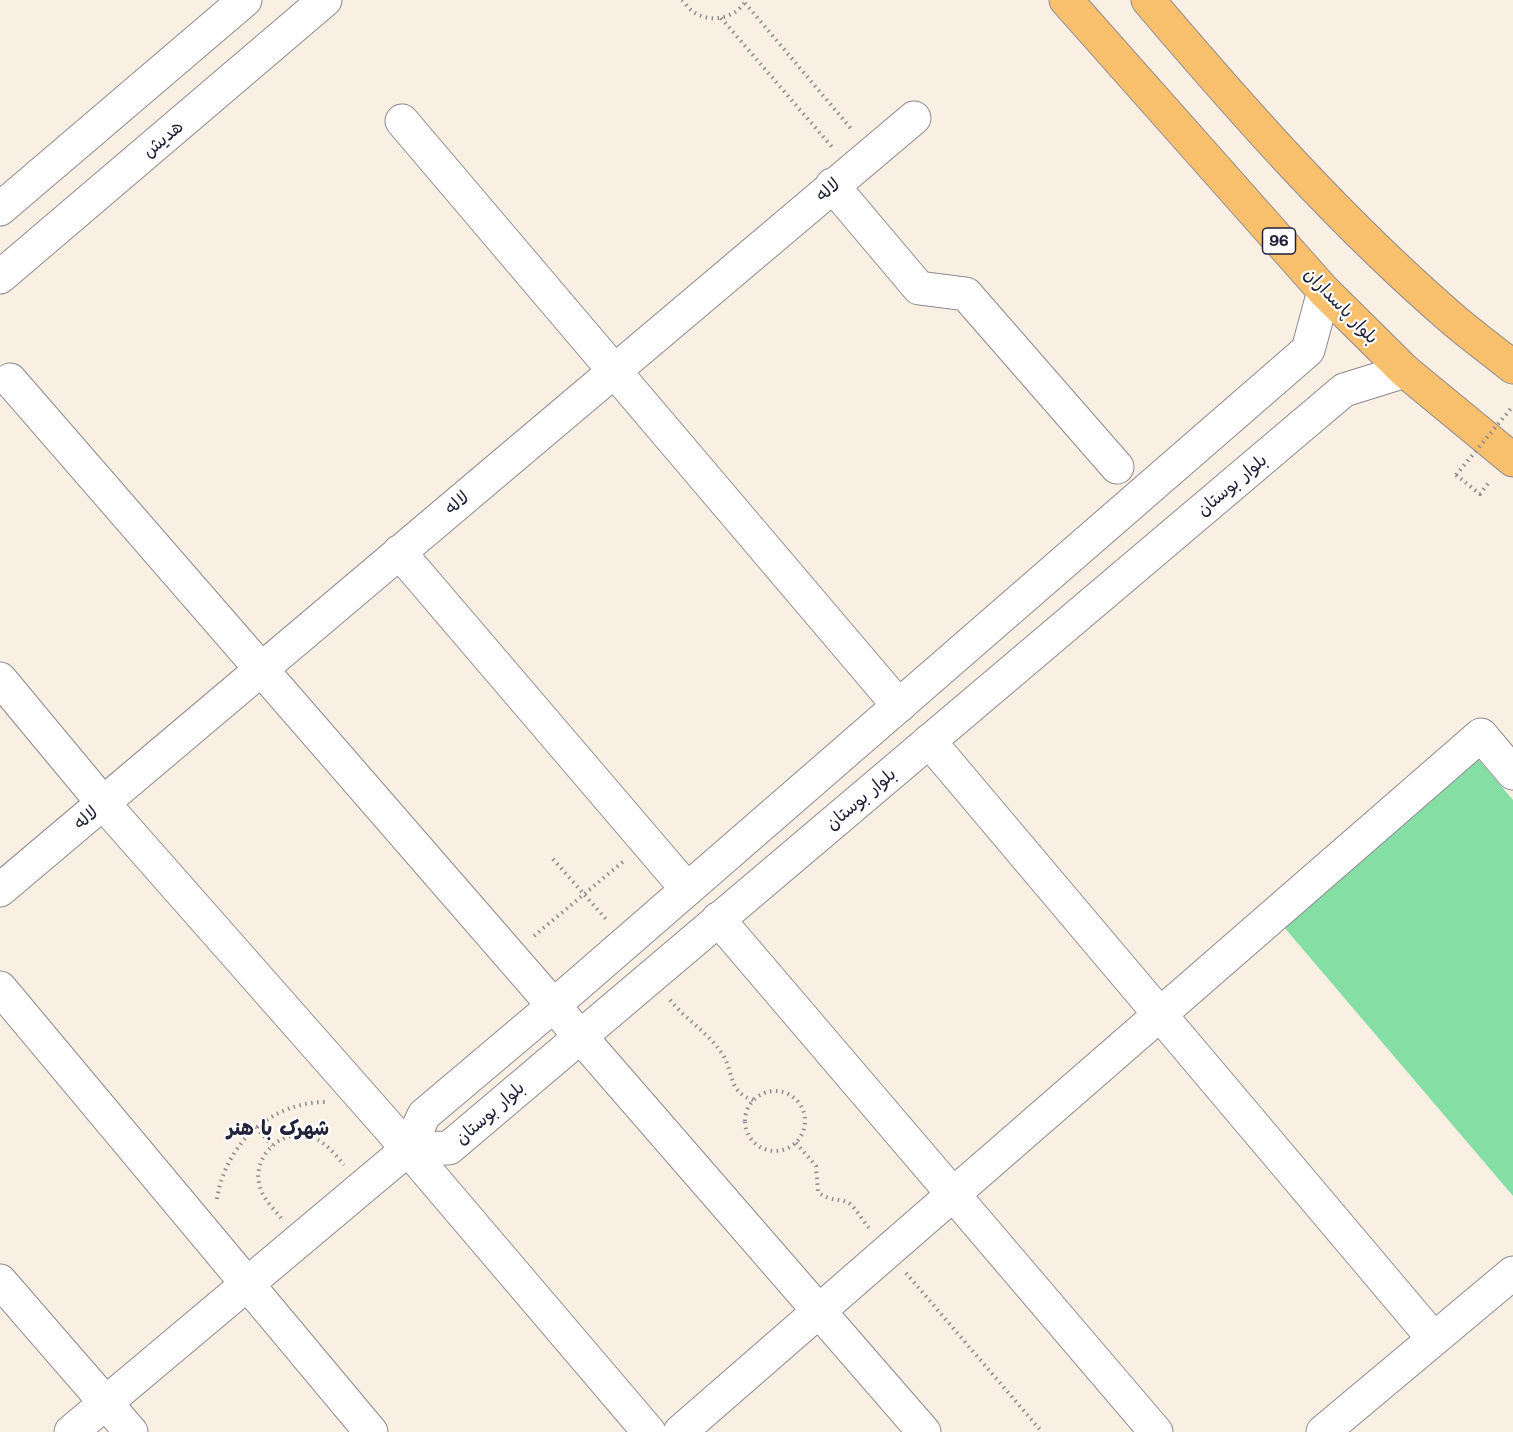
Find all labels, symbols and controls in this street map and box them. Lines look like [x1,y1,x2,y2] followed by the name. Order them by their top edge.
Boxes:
[138,116,188,162] street label: هدیش
[811,174,845,206] street label: لاله
[1262,228,1296,254] road number: 96
[1299,263,1383,349] street label: بلوار پاسداران
[1192,449,1272,521] street label: بلوار بوستان
[440,487,474,519] street label: لاله
[821,763,901,835] street label: بلوار بوستان
[69,802,103,834] street label: لاله
[451,1077,529,1149] street label: بلوار بوستان
[227,1117,329,1141] district label: شهرک با هنر

